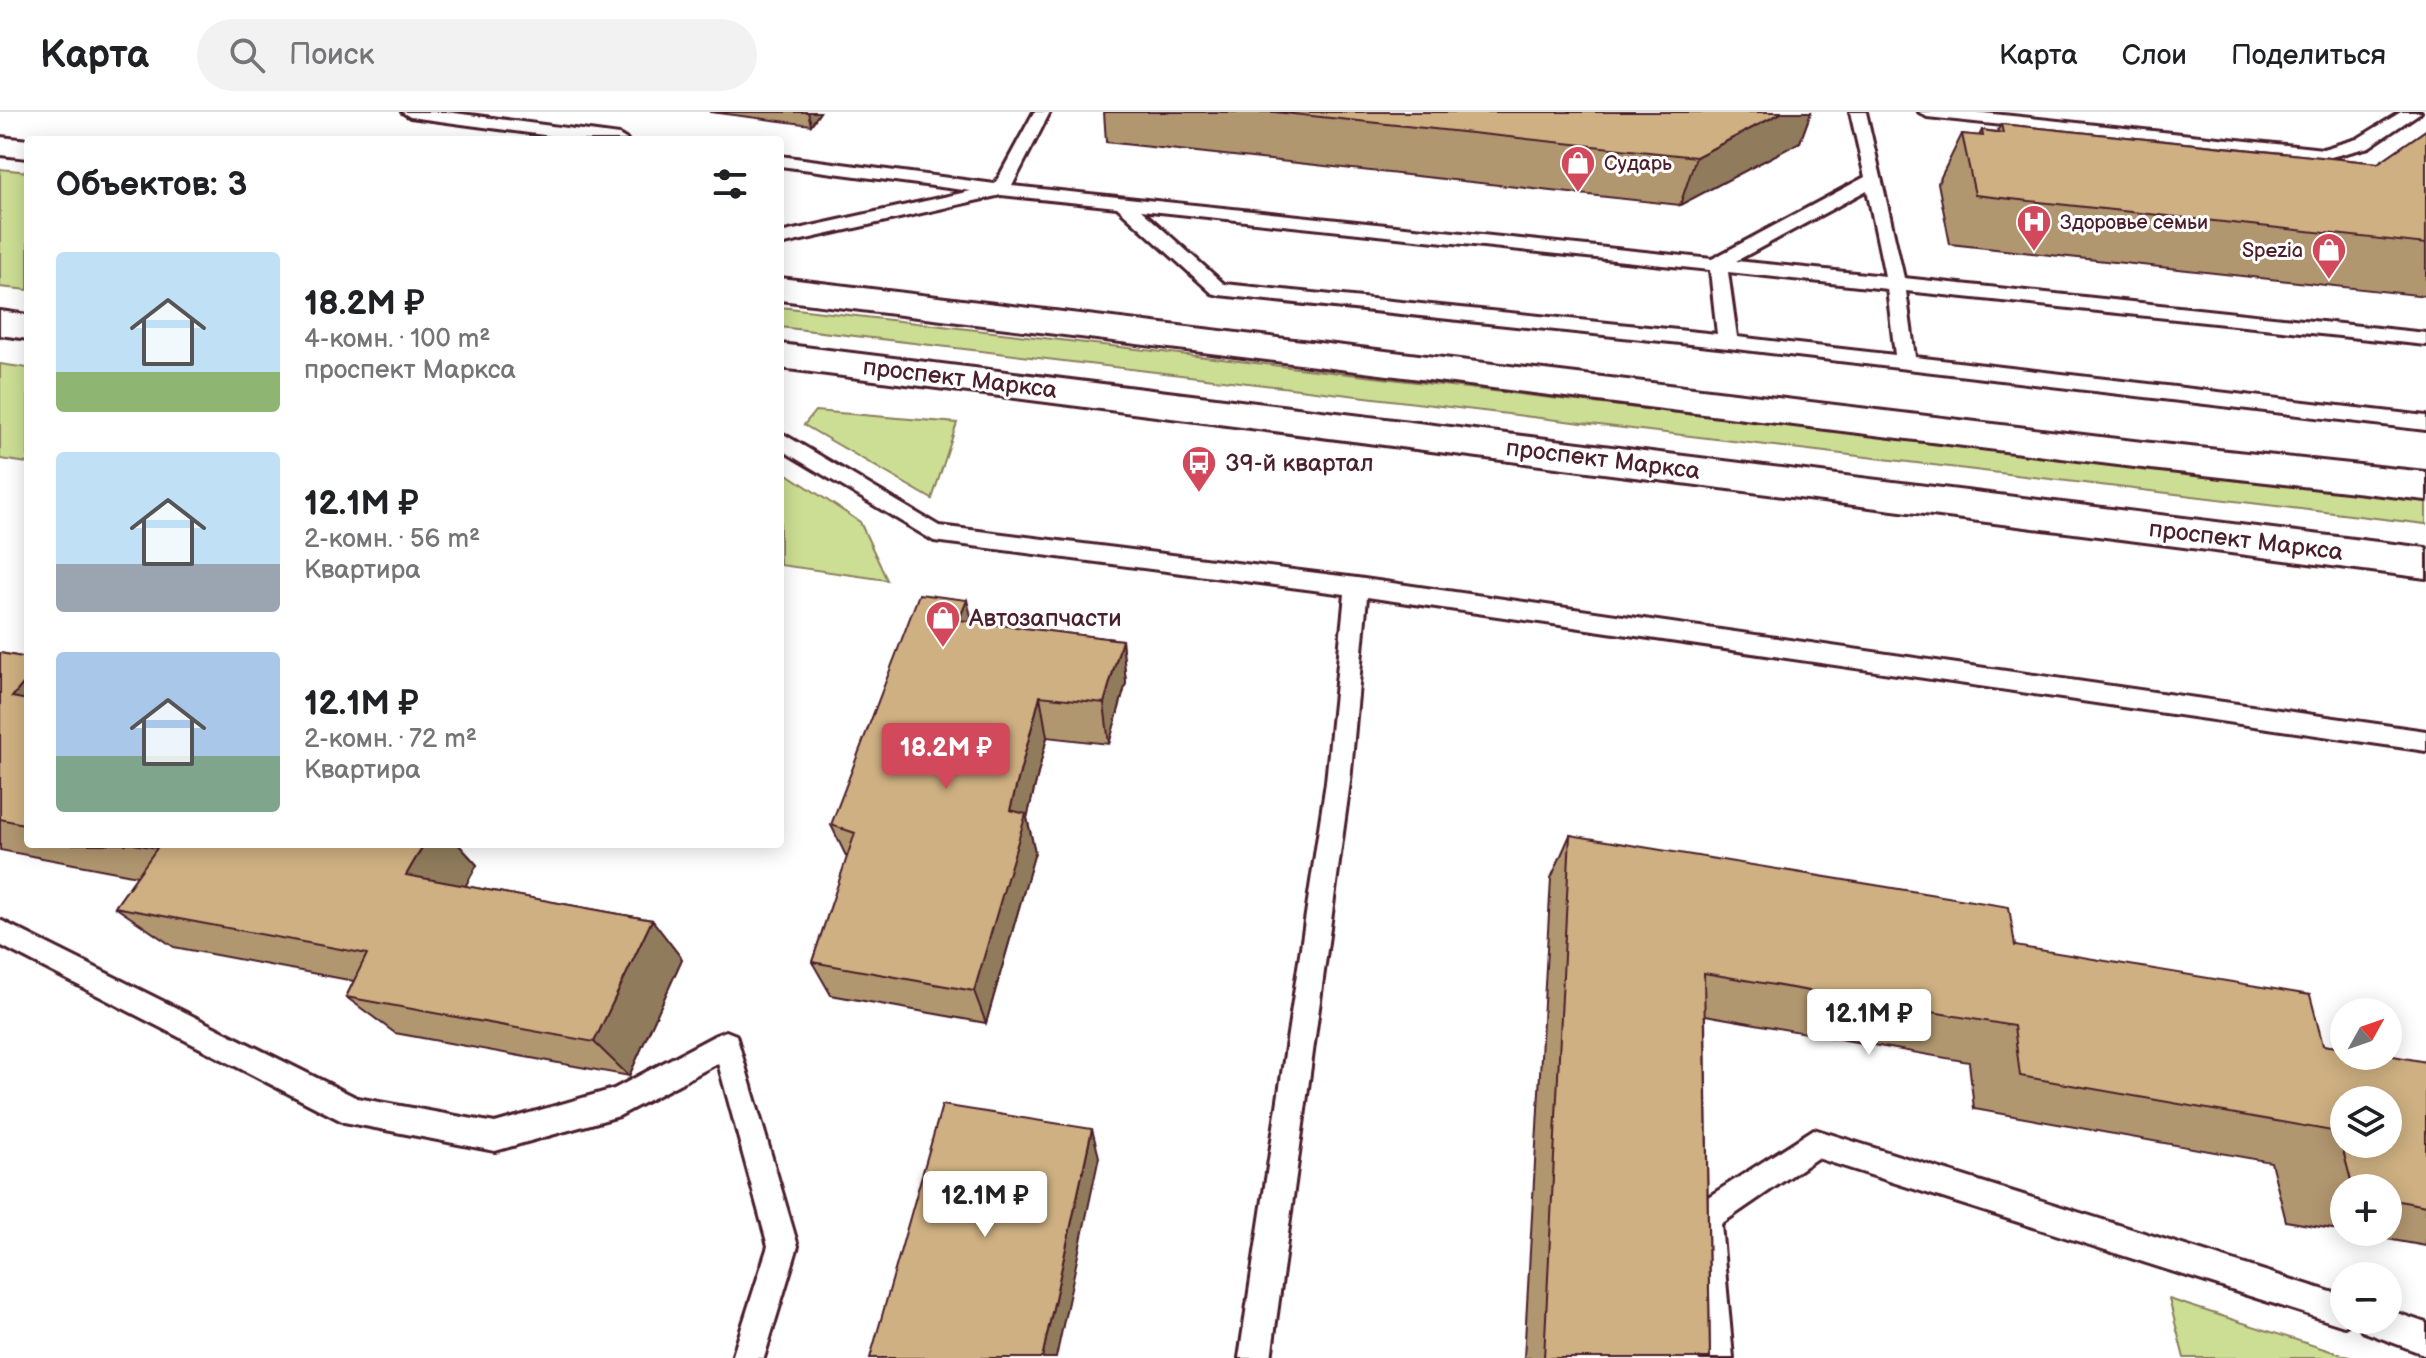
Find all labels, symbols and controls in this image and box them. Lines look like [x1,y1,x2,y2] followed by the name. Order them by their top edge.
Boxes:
[197,19,757,91] search box
[40,33,149,78] text: Карта
[225,33,269,77] icon: search
[289,37,375,73] text: Поиск
[1999,39,2078,72] text: Карта
[2122,39,2187,72] text: Слои
[2231,39,2386,72] text: Поделиться
[1559,144,1597,194] shop icon: Сударь
[1604,152,1672,176] place label: Сударь
[708,162,752,206] icon: filters
[56,164,247,205] text: Объектов: 3
[2015,203,2053,253] hospital icon: Здоровье семьи
[2060,211,2208,235] place label: Здоровье семьи
[2310,231,2348,281] shop icon: Spezia
[2242,239,2303,263] place label: Spezia
[304,283,425,324] text: 18.2M ₽
[120,284,216,380] icon: home
[304,324,491,355] text: 4-комн. · 100 m²
[861,352,1059,405] street label: проспект Маркса
[304,355,516,386] text: проспект Маркса
[1504,433,1702,486] street label: проспект Маркса
[1180,444,1218,494] bus stop icon: 39-й квартал
[1225,449,1374,478] place label: 39-й квартал
[304,483,419,524] text: 12.1M ₽
[120,484,216,580] icon: home
[2147,514,2345,567] street label: проспект Маркса
[304,524,480,555] text: 2-комн. · 56 m²
[304,555,421,586] text: Квартира
[924,599,962,649] shop icon: Автозапчасти
[968,604,1122,633] place label: Автозапчасти
[304,683,419,724] text: 12.1M ₽
[120,684,216,780] icon: home
[872,723,1020,791] pin: 18.2M ₽
[304,724,477,755] text: 2-комн. · 72 m²
[900,733,992,764] text: 18.2M ₽
[304,755,421,786] text: Квартира
[1795,989,1943,1057] pin: 12.1M ₽
[2330,998,2402,1070] north arrow
[2330,998,2402,1334] map controls
[1825,999,1913,1030] text: 12.1M ₽
[2330,1086,2402,1158] button: layers
[911,1171,1059,1239] pin: 12.1M ₽
[2330,1174,2402,1246] button: +
[941,1181,1029,1212] text: 12.1M ₽
[2330,1262,2402,1334] button: −

